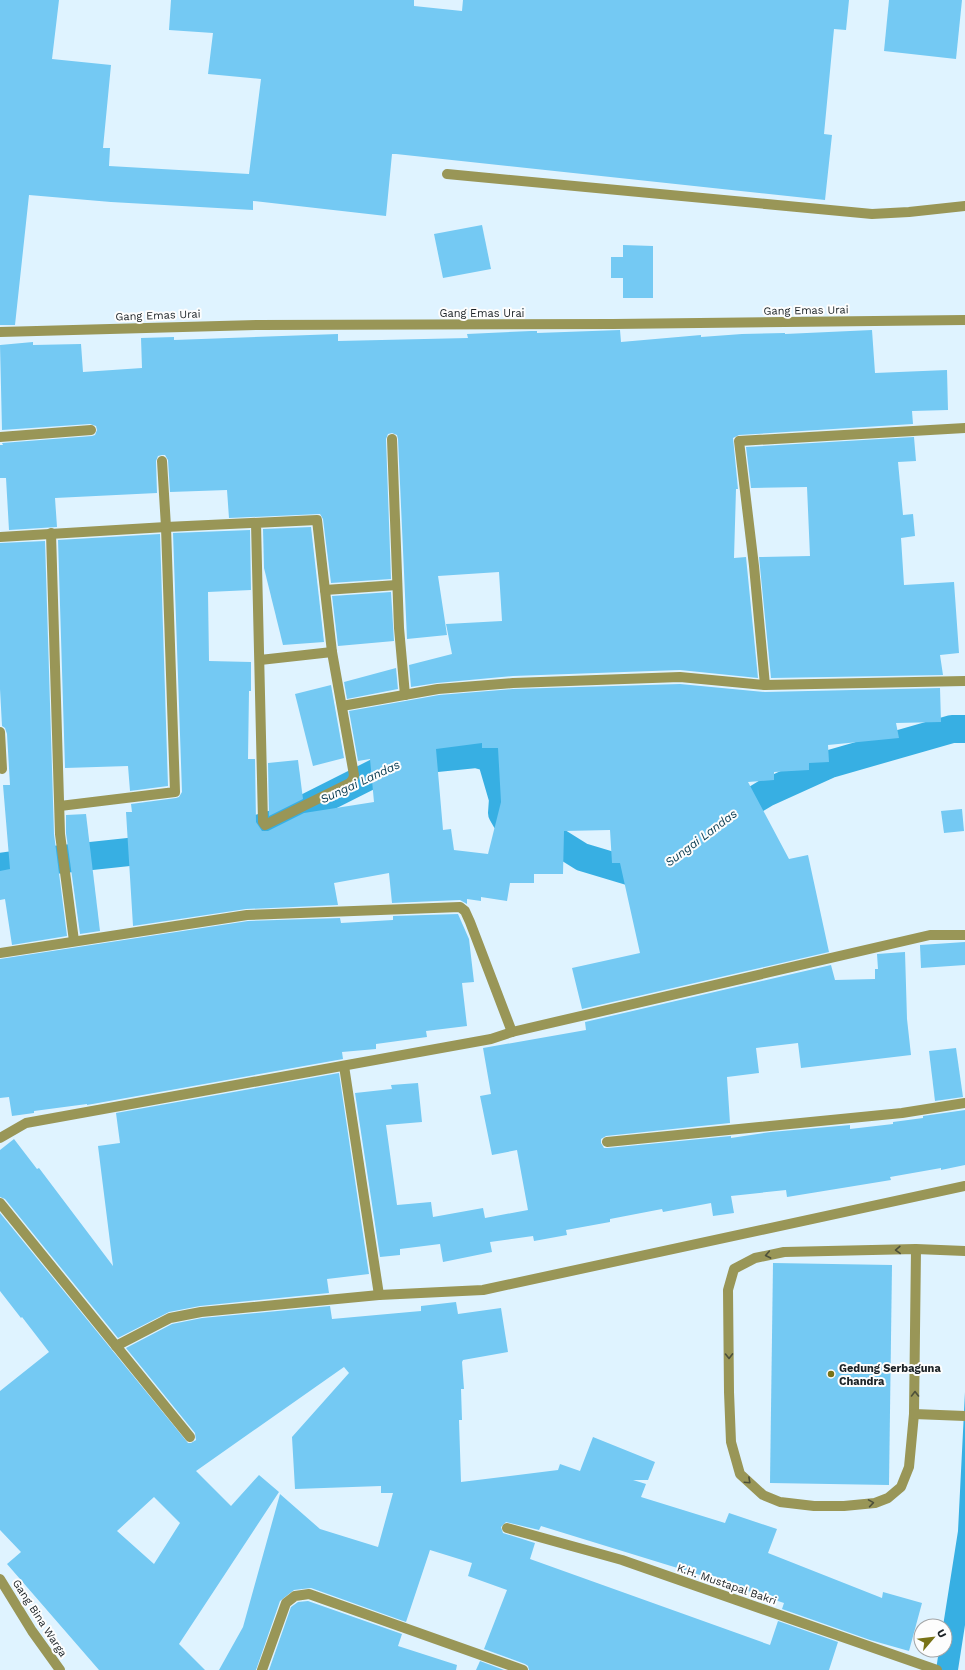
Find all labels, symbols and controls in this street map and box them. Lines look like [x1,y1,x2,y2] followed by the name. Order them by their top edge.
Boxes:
[763,303,849,318] street label: Gang Emas Urai
[439,307,525,320] street label: Gang Emas Urai
[115,308,201,323] street label: Gang Emas Urai
[318,757,402,807] water label: Sungai Landas
[662,806,740,870] water label: Sungai Landas
[895,1245,901,1254] one-way arrow
[765,1251,771,1259] one-way arrow
[725,1353,733,1359] one-way arrow
[839,1362,941,1388] place label: Gedung Serbaguna Chandra
[826,1369,836,1379] marker: Gedung Serbaguna Chandra
[911,1391,919,1397] one-way arrow
[743,1476,751,1484] one-way arrow
[868,1499,874,1508] one-way arrow
[675,1561,778,1608] street label: K.H. Mustapal Bakri
[10,1577,69,1659] street label: Gang Bina Warga
[913,1618,953,1658] north arrow
[934,1627,949,1640] text: U

